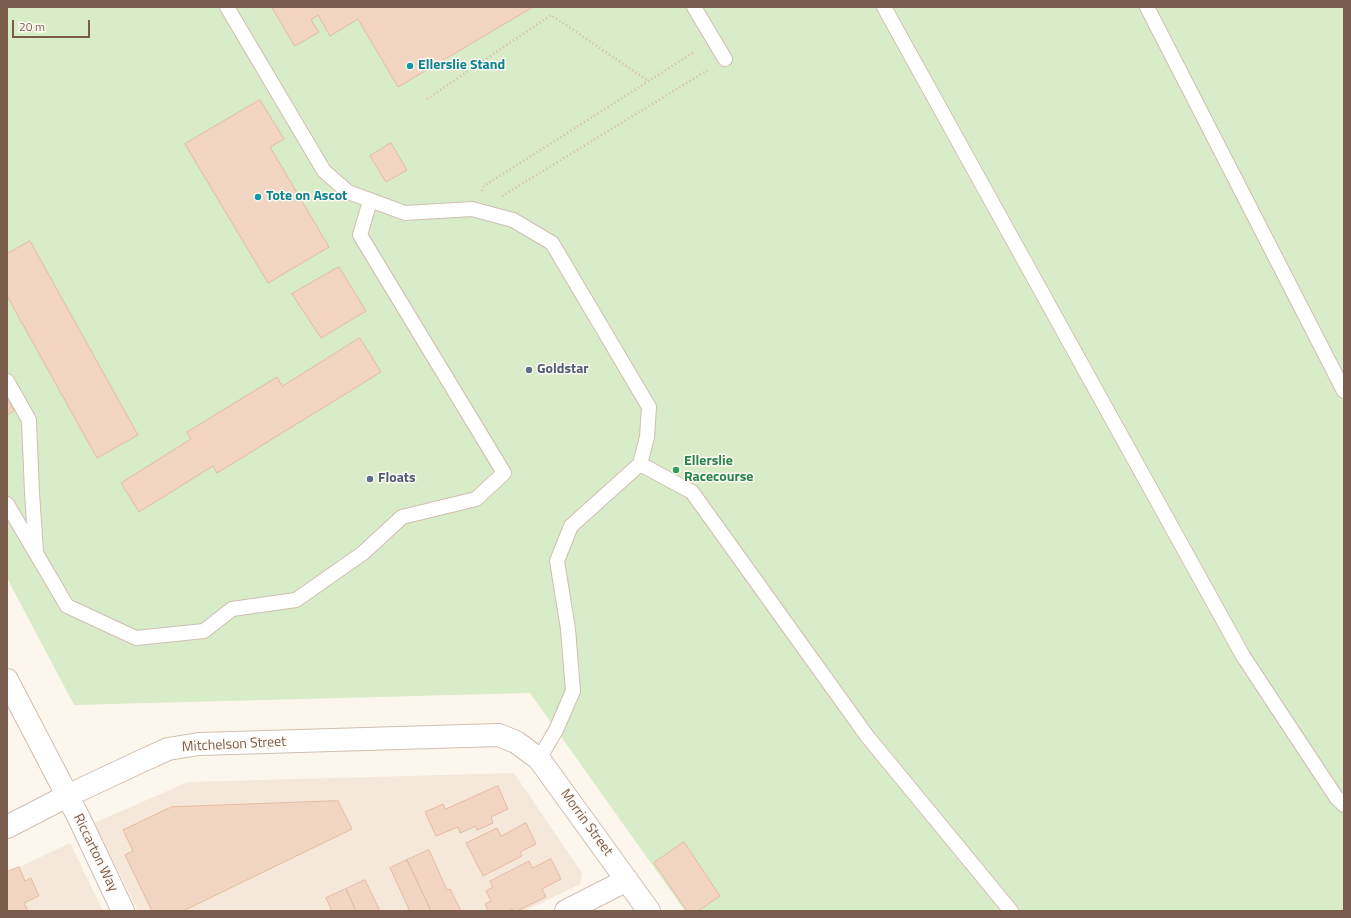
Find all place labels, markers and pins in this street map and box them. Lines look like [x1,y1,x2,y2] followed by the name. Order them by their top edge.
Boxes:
[418,58,505,74] place label: Ellerslie Stand
[405,61,415,71] marker: Ellerslie Stand
[266,189,347,205] place label: Tote on Ascot
[253,192,263,202] marker: Tote on Ascot
[537,362,589,378] place label: Goldstar
[524,365,534,375] marker: Goldstar
[684,454,753,486] place label: Ellerslie Racecourse
[671,465,681,475] marker: Ellerslie Racecourse
[378,471,416,487] place label: Floats
[365,474,375,484] marker: Floats

